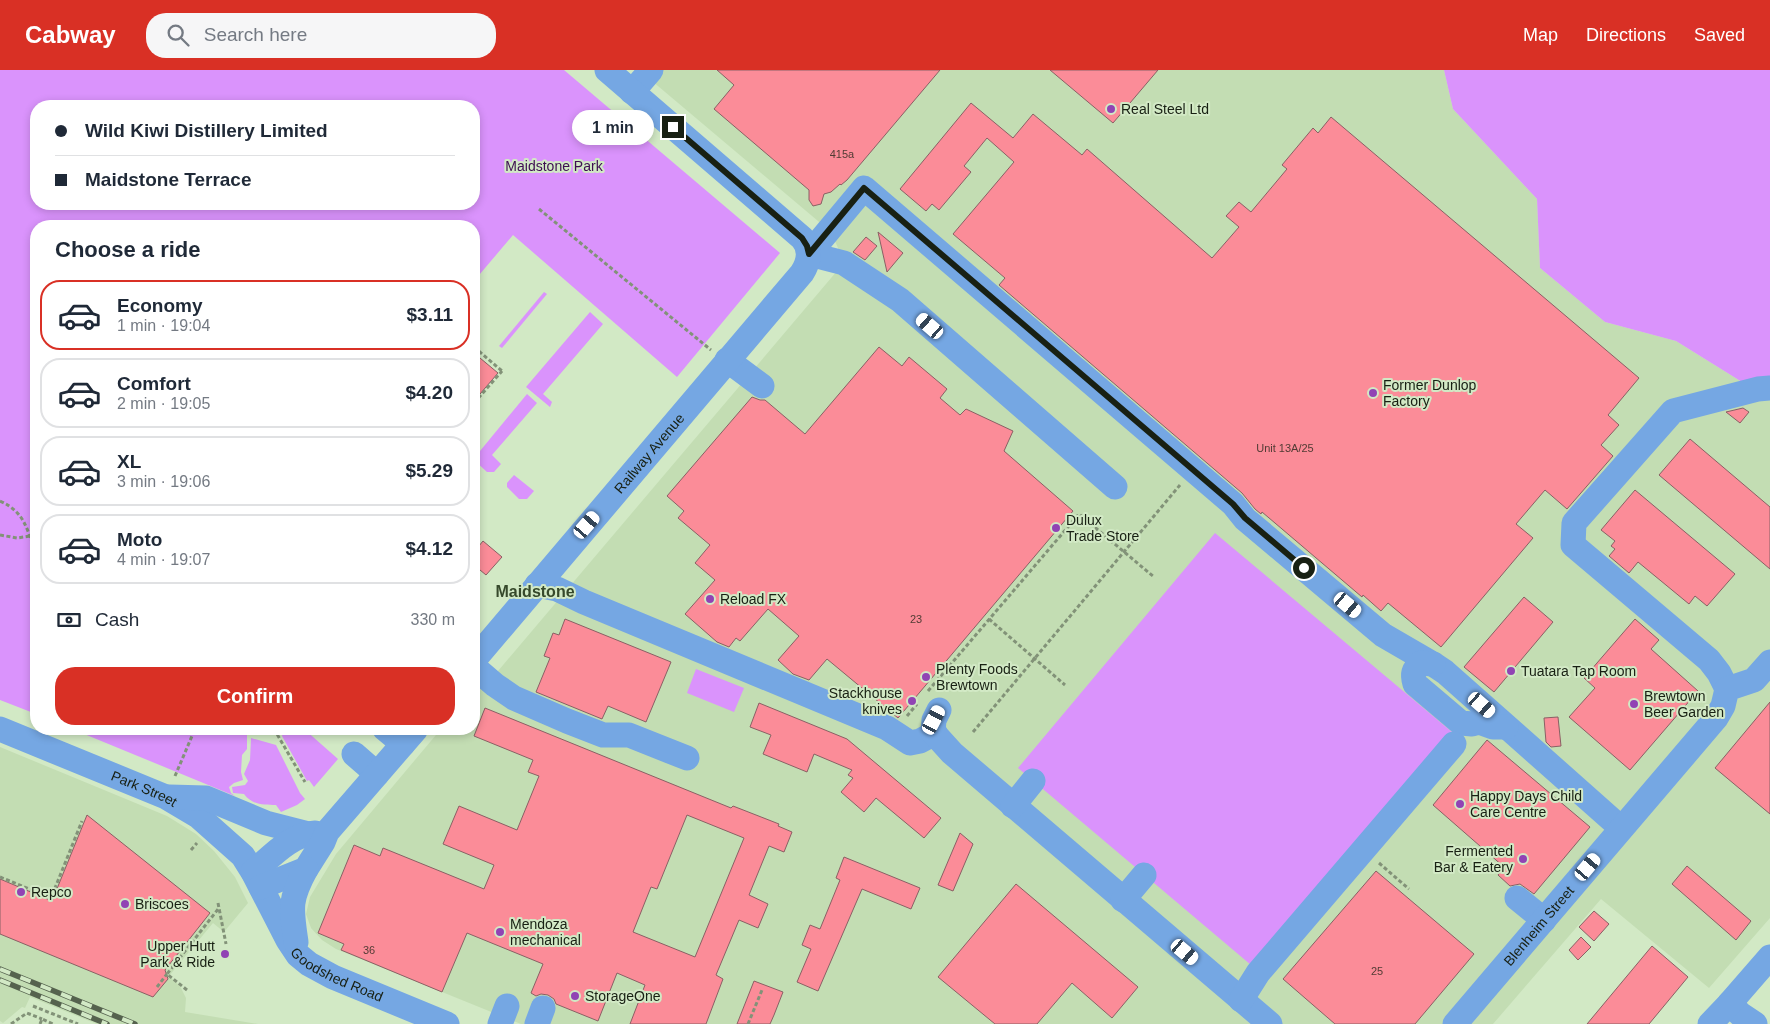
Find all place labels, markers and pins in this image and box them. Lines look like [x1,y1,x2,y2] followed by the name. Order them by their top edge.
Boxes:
[1121,101,1209,117] place label: Real Steel Ltd
[1105,103,1117,115] marker: Real Steel Ltd
[1383,377,1477,409] place label: Former Dunlop Factory
[1367,387,1379,399] marker: Former Dunlop Factory
[1066,512,1140,544] place label: Dulux Trade Store
[1050,522,1062,534] marker: Dulux Trade Store
[720,591,787,607] place label: Reload FX
[704,593,716,605] marker: Reload FX
[936,661,1018,693] place label: Plenty Foods Brewtown
[1521,663,1636,679] place label: Tuatara Tap Room
[1505,665,1517,677] marker: Tuatara Tap Room
[920,671,932,683] marker: Plenty Foods Brewtown
[829,685,902,717] place label: Stackhouse knives
[1644,688,1724,720] place label: Brewtown Beer Garden
[906,695,918,707] marker: Stackhouse knives
[1628,698,1640,710] marker: Brewtown Beer Garden
[1470,788,1582,820] place label: Happy Days Child Care Centre
[1454,798,1466,810] marker: Happy Days Child Care Centre
[1434,843,1513,875] place label: Fermented Bar & Eatery
[1517,853,1529,865] marker: Fermented Bar & Eatery
[31,884,72,900] place label: Repco
[15,886,27,898] marker: Repco
[135,896,189,912] place label: Briscoes
[119,898,131,910] marker: Briscoes
[510,916,581,948] place label: Mendoza mechanical
[494,926,506,938] marker: Mendoza mechanical
[140,938,215,970] place label: Upper Hutt Park & Ride
[219,948,231,960] marker: Upper Hutt Park & Ride
[585,988,661,1004] place label: StorageOne
[569,990,581,1002] marker: StorageOne

